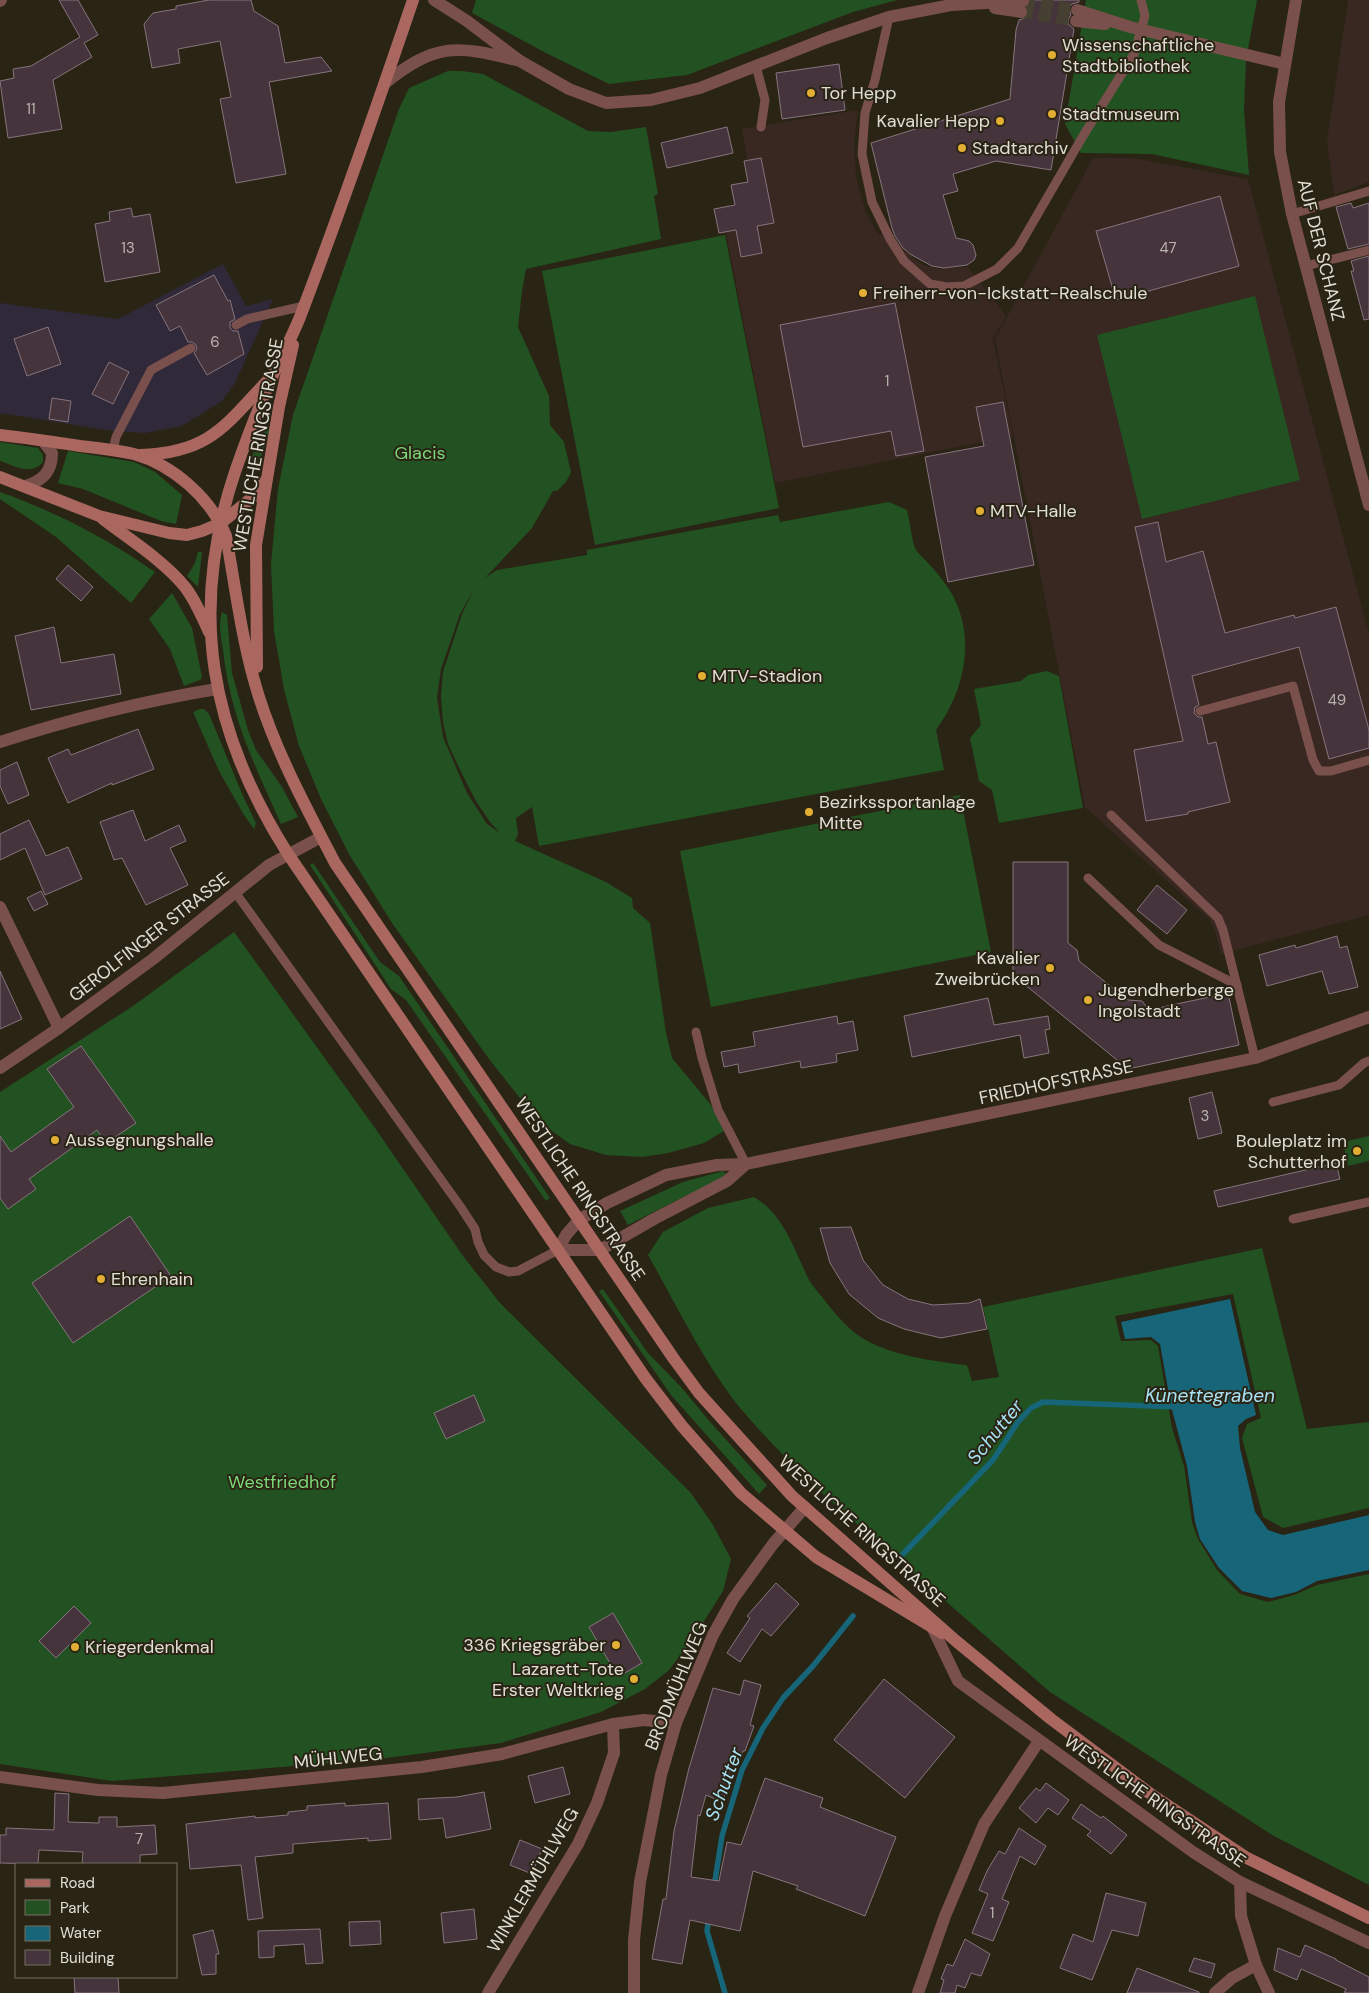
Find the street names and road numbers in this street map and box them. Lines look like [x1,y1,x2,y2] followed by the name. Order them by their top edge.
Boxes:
[1292,177,1350,323] street label: AUF DER SCHANZ
[227,336,289,554] street label: WESTLICHE RINGSTRASSE
[64,867,234,1007] street label: GEROLFINGER STRASSE
[977,1054,1135,1110] street label: FRIEDHOFSTRASSE
[510,1093,650,1285] street label: WESTLICHE RINGSTRASSE
[774,1450,950,1612] street label: WESTLICHE RINGSTRASSE
[639,1618,713,1754] street label: BRODMÜHLWEG
[1059,1729,1251,1873] street label: WESTLICHE RINGSTRASSE
[293,1741,383,1775] street label: MÜHLWEG
[482,1803,584,1957] street label: WINKLERMÜHLWEG

